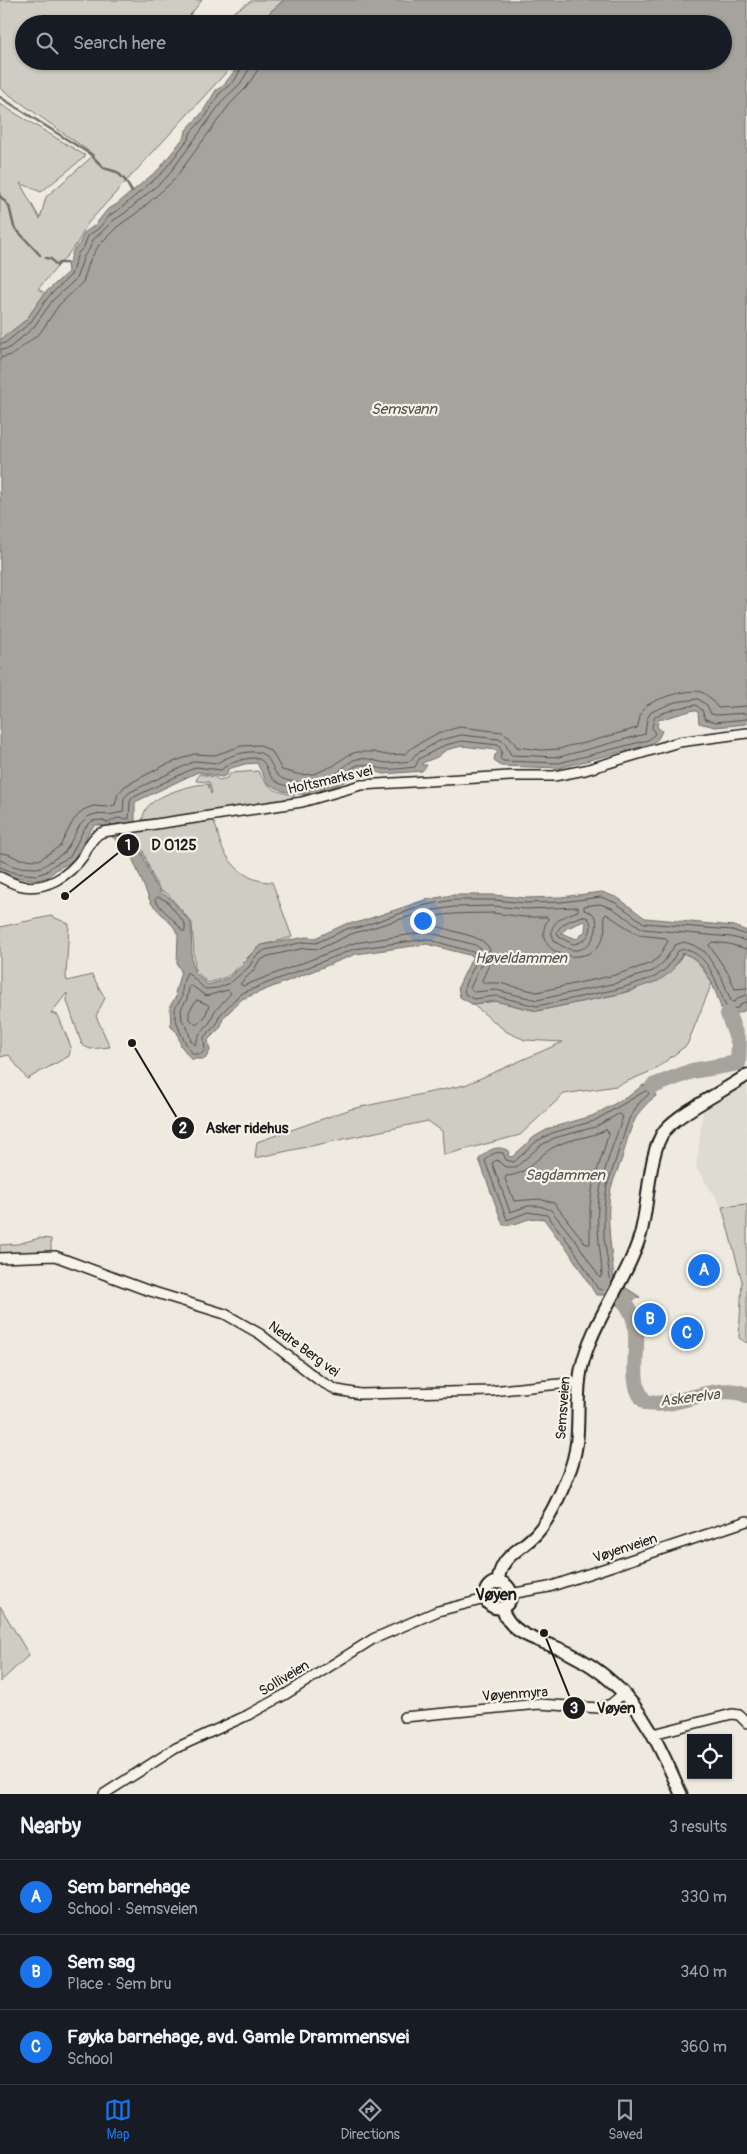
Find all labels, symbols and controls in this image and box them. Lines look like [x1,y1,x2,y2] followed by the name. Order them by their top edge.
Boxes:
[15,15,732,70] search box
[33,29,61,57] icon: search
[73,31,166,55] text: Search here
[371,400,439,419] water label: Semsvann
[286,762,374,798] street label: Holtsmarks vei
[116,830,206,860] callout: D 0125
[125,836,131,855] text: 1
[151,836,197,855] text: D 0125
[410,908,436,934] your location
[475,949,568,968] water label: Høveldammen
[170,1113,298,1143] callout: Asker ridehus
[179,1119,187,1138] text: 2
[206,1119,289,1138] text: Asker ridehus
[525,1166,606,1185] water label: Sagdammen
[688,1251,720,1289] pin: A
[634,1300,666,1338] pin: B
[671,1314,703,1352] pin: C
[265,1318,343,1381] street label: Nedre Berg vei
[552,1376,574,1440] street label: Semsveien
[659,1385,722,1411] water label: Askerelva
[591,1530,659,1566] street label: Vøyenveien
[475,1585,517,1605] district label: Vøyen
[256,1656,312,1700] street label: Solliveien
[481,1683,549,1705] street label: Vøyenmyra
[562,1693,646,1723] callout: Vøyen
[570,1699,578,1718] text: 3
[597,1699,636,1718] text: Vøyen
[687,1734,732,1779] map controls
[687,1734,732,1779] button: locate
[20,1813,81,1840] text: Nearby
[669,1817,727,1837] text: 3 results
[67,1875,190,1899] text: Sem barnehage
[31,1887,41,1907] text: A
[681,1887,727,1907] text: 330 m
[67,1899,198,1919] text: School · Semsveien
[67,1950,135,1974] text: Sem sag
[31,1962,41,1982] text: B
[680,1962,727,1982] text: 340 m
[67,1974,172,1994] text: Place · Sem bru
[67,2025,409,2049] text: Føyka barnehage, avd. Gamle Drammensvei
[31,2037,41,2057] text: C
[680,2037,727,2057] text: 360 m
[67,2049,113,2069] text: School
[104,2096,132,2143] tab: Map
[340,2096,400,2143] tab: Directions
[608,2096,643,2143] tab: Saved

